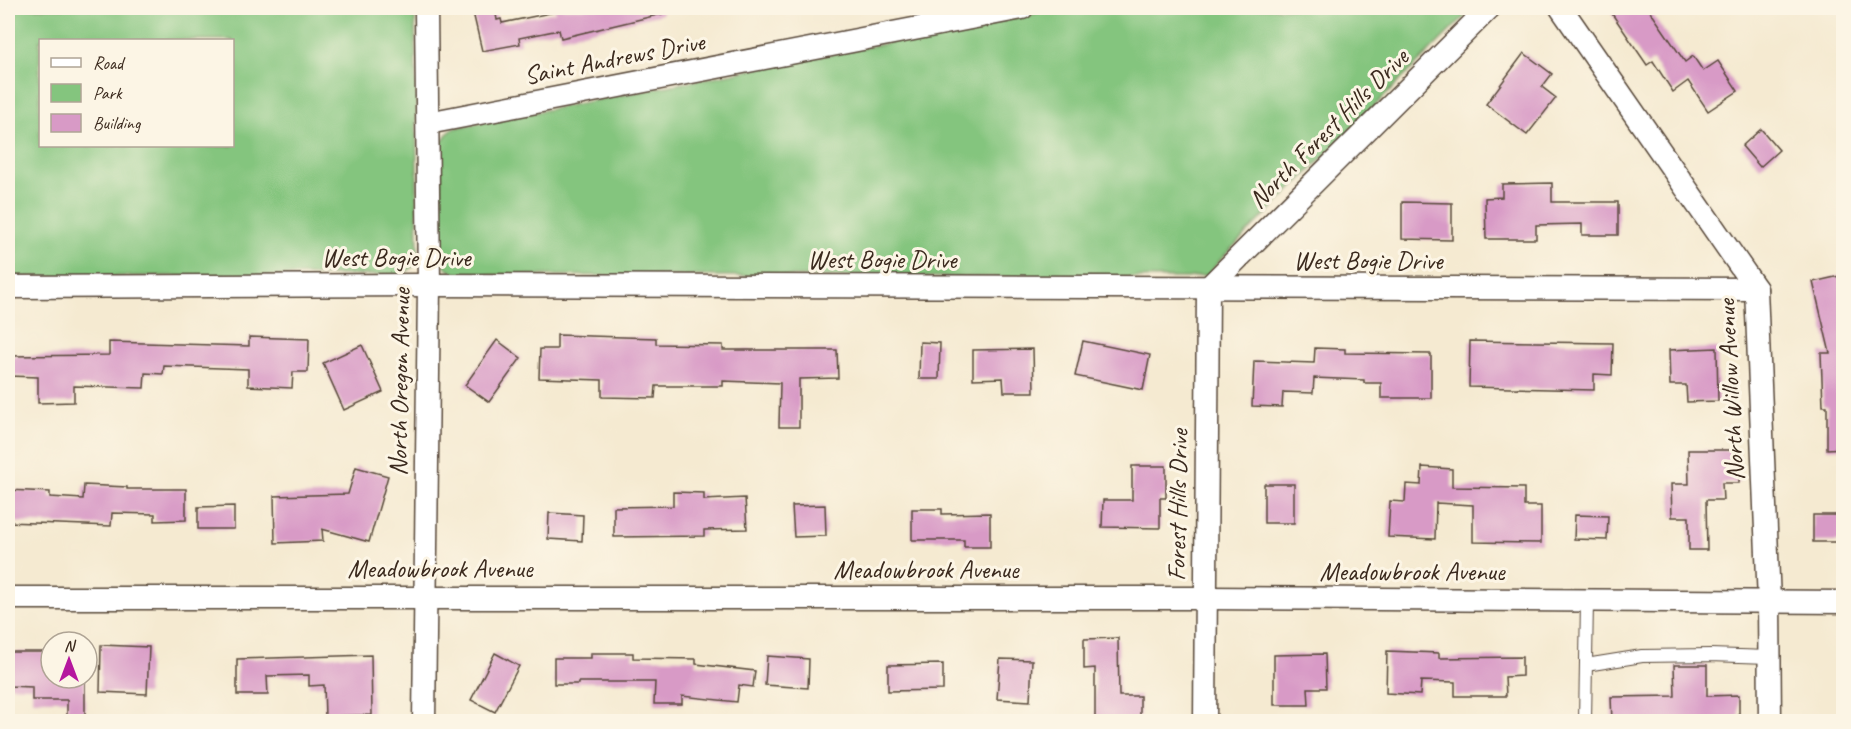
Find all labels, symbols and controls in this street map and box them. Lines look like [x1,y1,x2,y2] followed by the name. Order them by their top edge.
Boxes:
[521,25,709,92] street label: Saint Andrews Drive
[39,39,234,147] legend
[1241,40,1417,215] street label: North Forest Hills Drive
[93,52,126,74] text: Road
[93,82,123,104] text: Park
[93,112,142,134] text: Building
[322,241,472,274] street label: West Bogie Drive
[808,243,958,276] street label: West Bogie Drive
[1294,244,1444,277] street label: West Bogie Drive
[381,286,418,476] street label: North Oregon Avenue
[1709,297,1752,482] street label: North Willow Avenue
[1160,427,1195,581] street label: Forest Hills Drive
[348,552,534,585] street label: Meadowbrook Avenue
[834,553,1020,586] street label: Meadowbrook Avenue
[1320,555,1506,588] street label: Meadowbrook Avenue
[39,630,99,690] north arrow
[64,636,77,656] text: N

